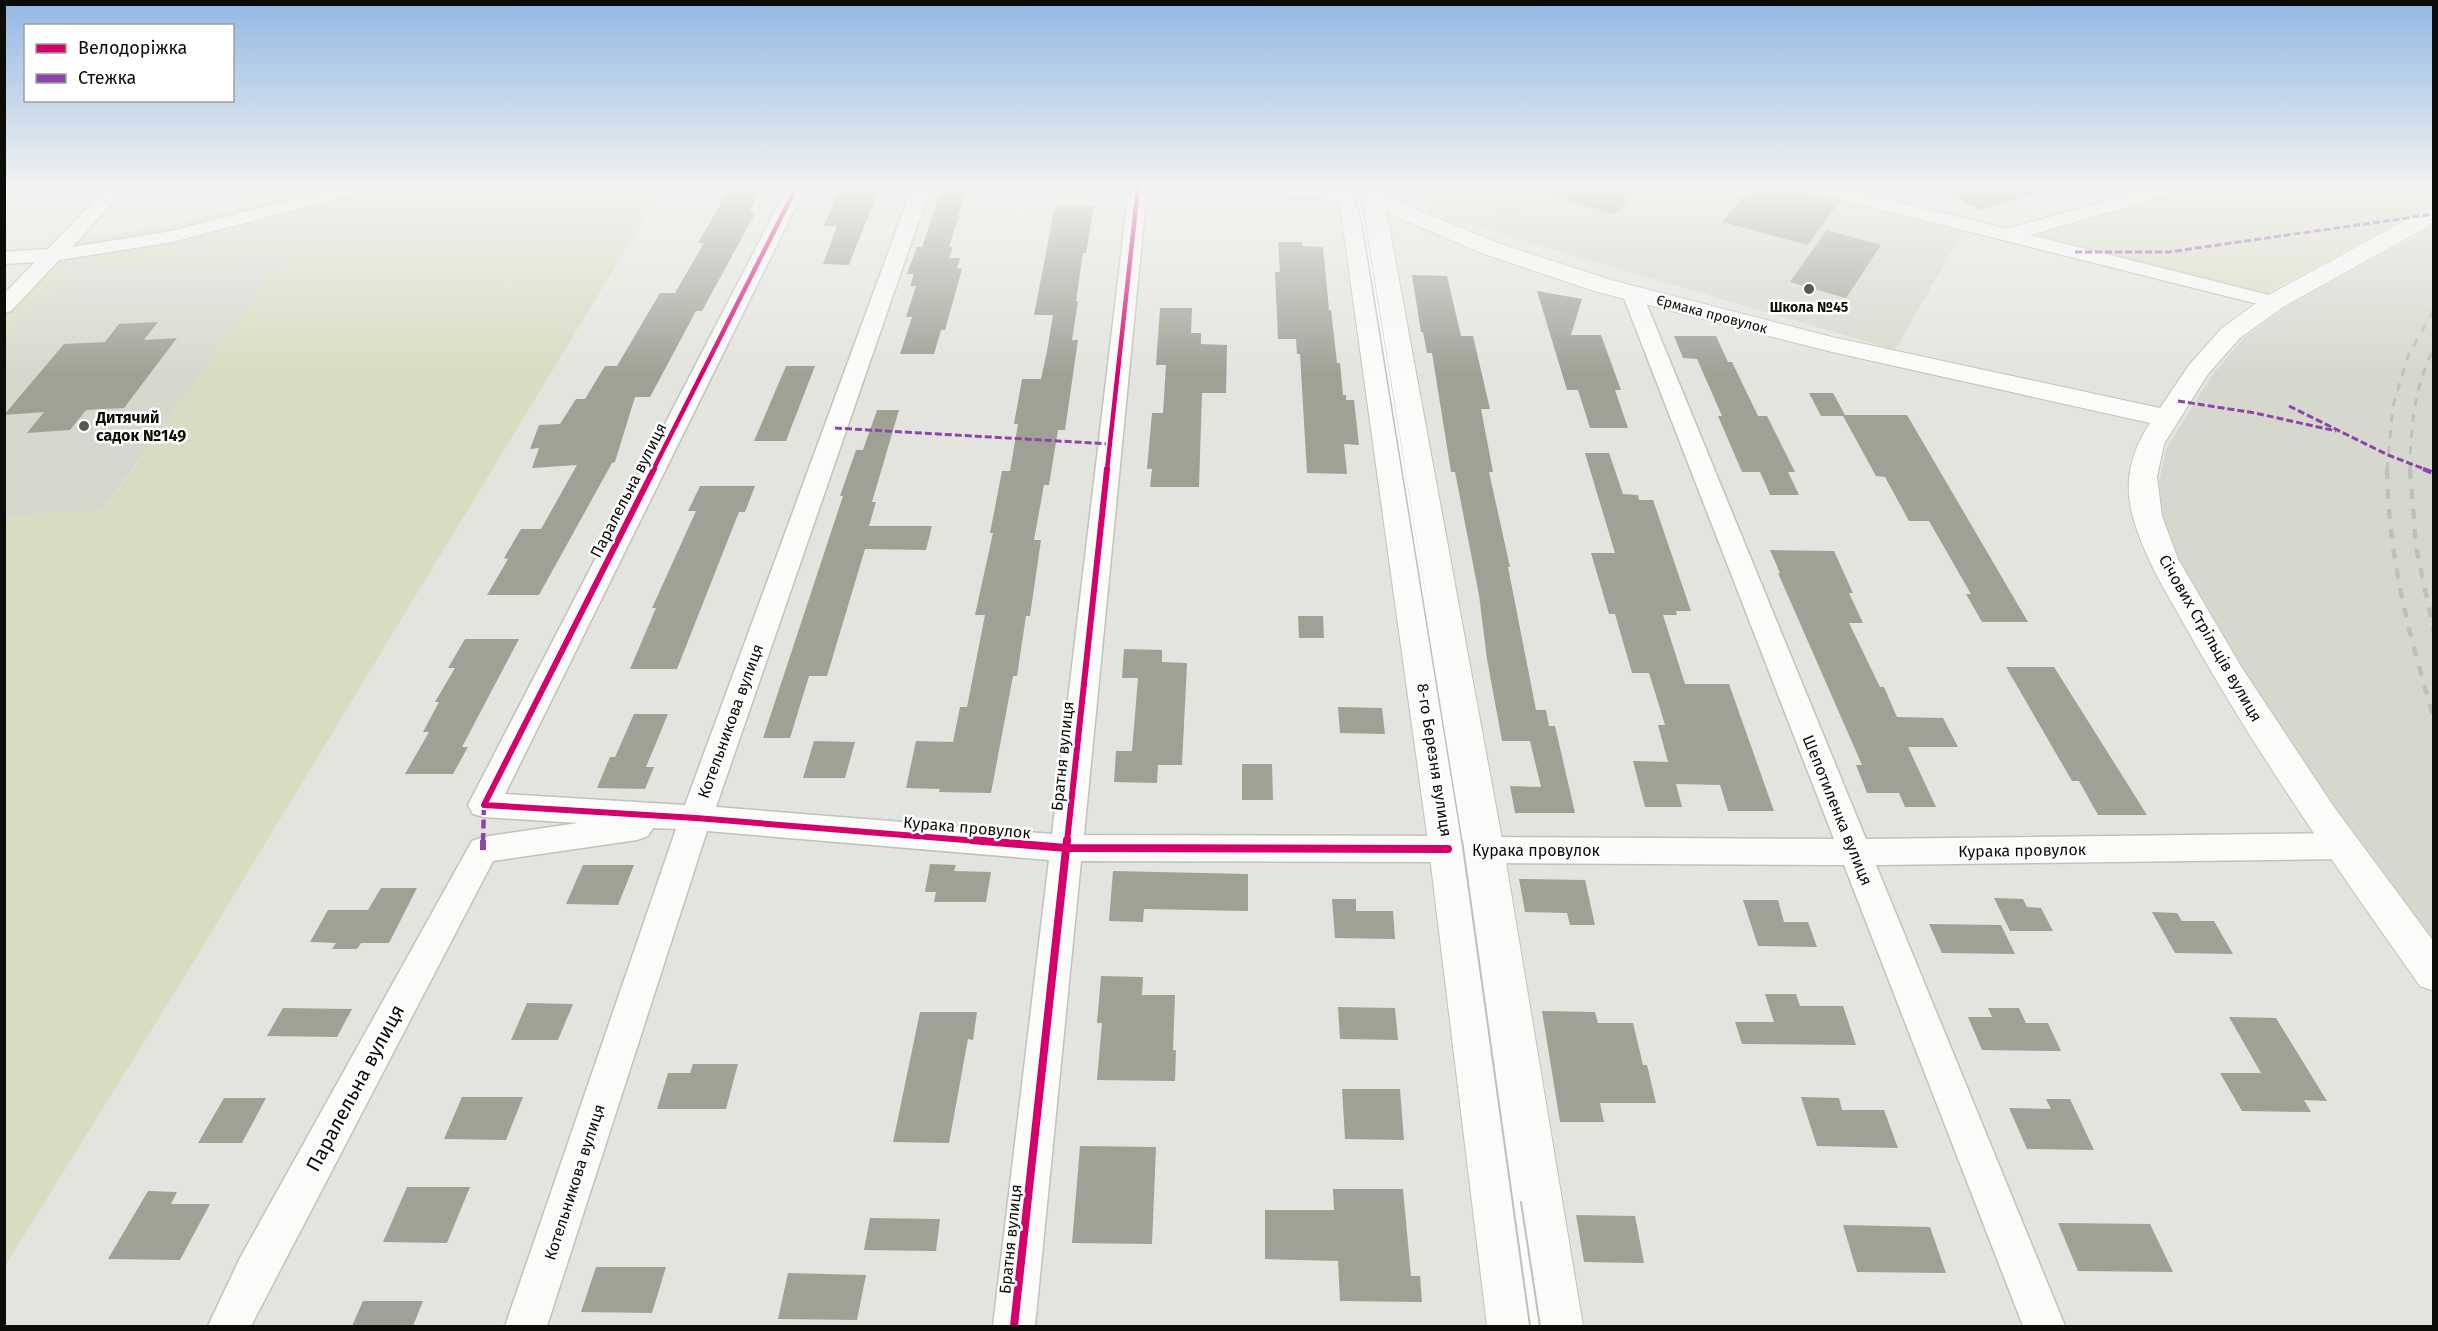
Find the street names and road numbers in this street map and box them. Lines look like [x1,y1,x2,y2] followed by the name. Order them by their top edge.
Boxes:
[1654,291,1770,338] street label: Єрмака провулок
[586,420,671,561] street label: Паралельна вулиця
[2155,551,2266,725] street label: Січових Стрільців вулиця
[694,641,767,801] street label: Котельникова вулиця
[1413,682,1456,838] street label: 8-го Березня вулиця
[1047,700,1078,812] street label: Братня вулиця
[1799,732,1876,888] street label: Шепотиленка вулиця
[902,812,1032,843] street label: Курака провулок
[1958,840,2087,861] street label: Курака провулок
[1472,841,1601,860] street label: Курака провулок
[301,1000,409,1176] street label: Паралельна вулиця
[540,1102,609,1263] street label: Котельникова вулиця
[995,1183,1026,1295] street label: Братня вулиця

